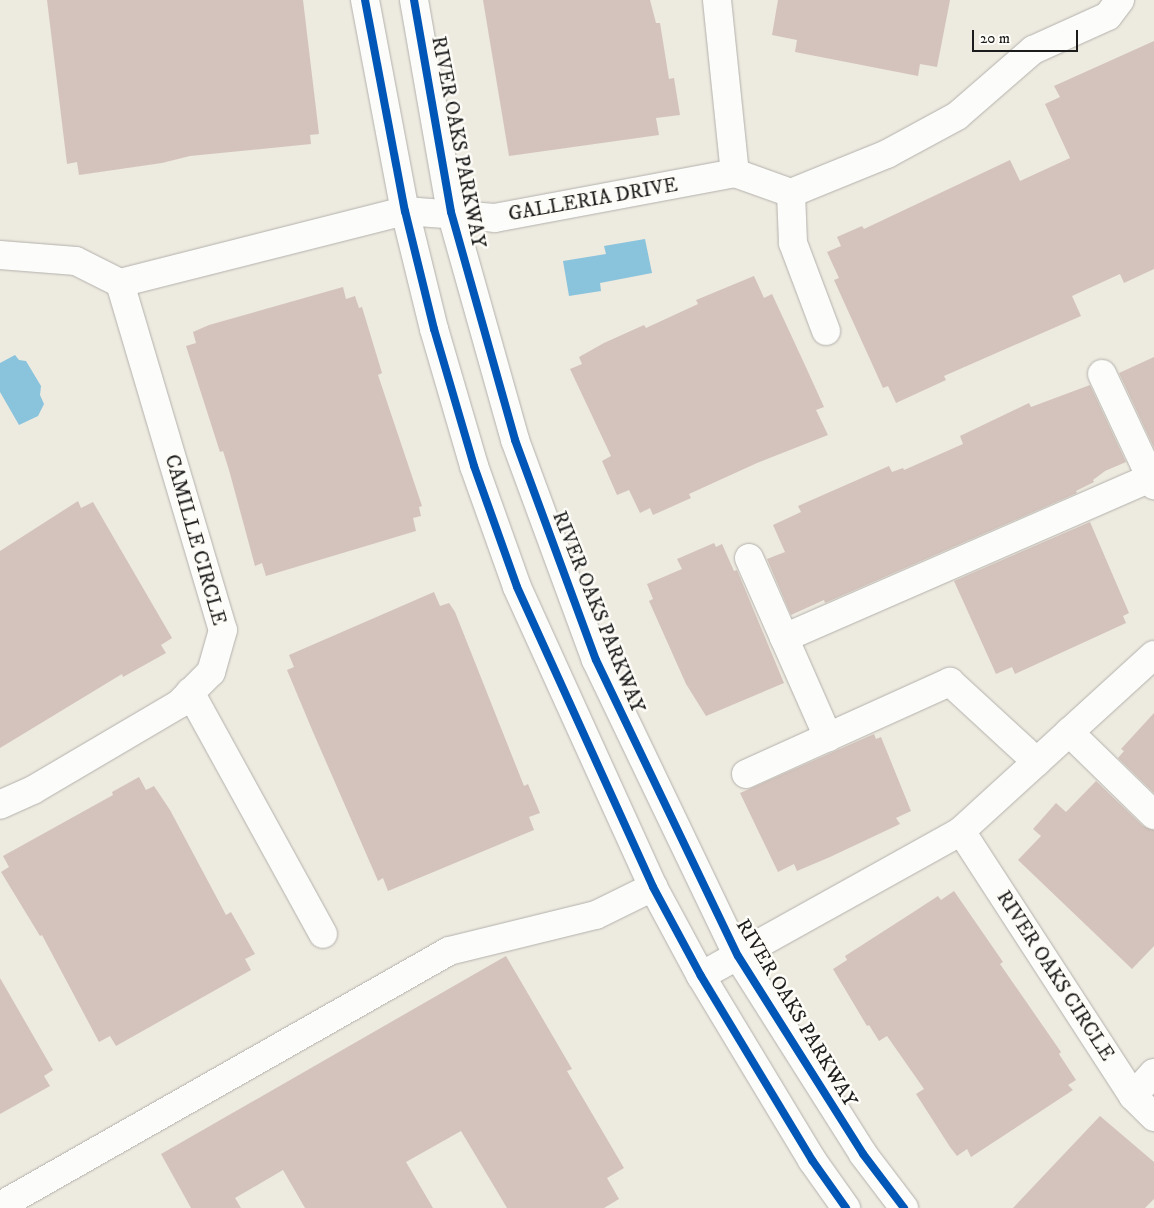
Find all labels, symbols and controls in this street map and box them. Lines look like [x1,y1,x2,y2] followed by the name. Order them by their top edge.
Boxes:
[974,20,1080,52] scale bar
[980,29,1010,48] text: 20 m
[426,34,490,250] street label: RIVER OAKS PARKWAY
[507,173,679,227] street label: GALLERIA DRIVE
[159,452,231,628] street label: CAMILLE CIRCLE
[547,508,649,716] street label: RIVER OAKS PARKWAY
[991,886,1119,1066] street label: RIVER OAKS CIRCLE
[730,915,862,1111] street label: RIVER OAKS PARKWAY

